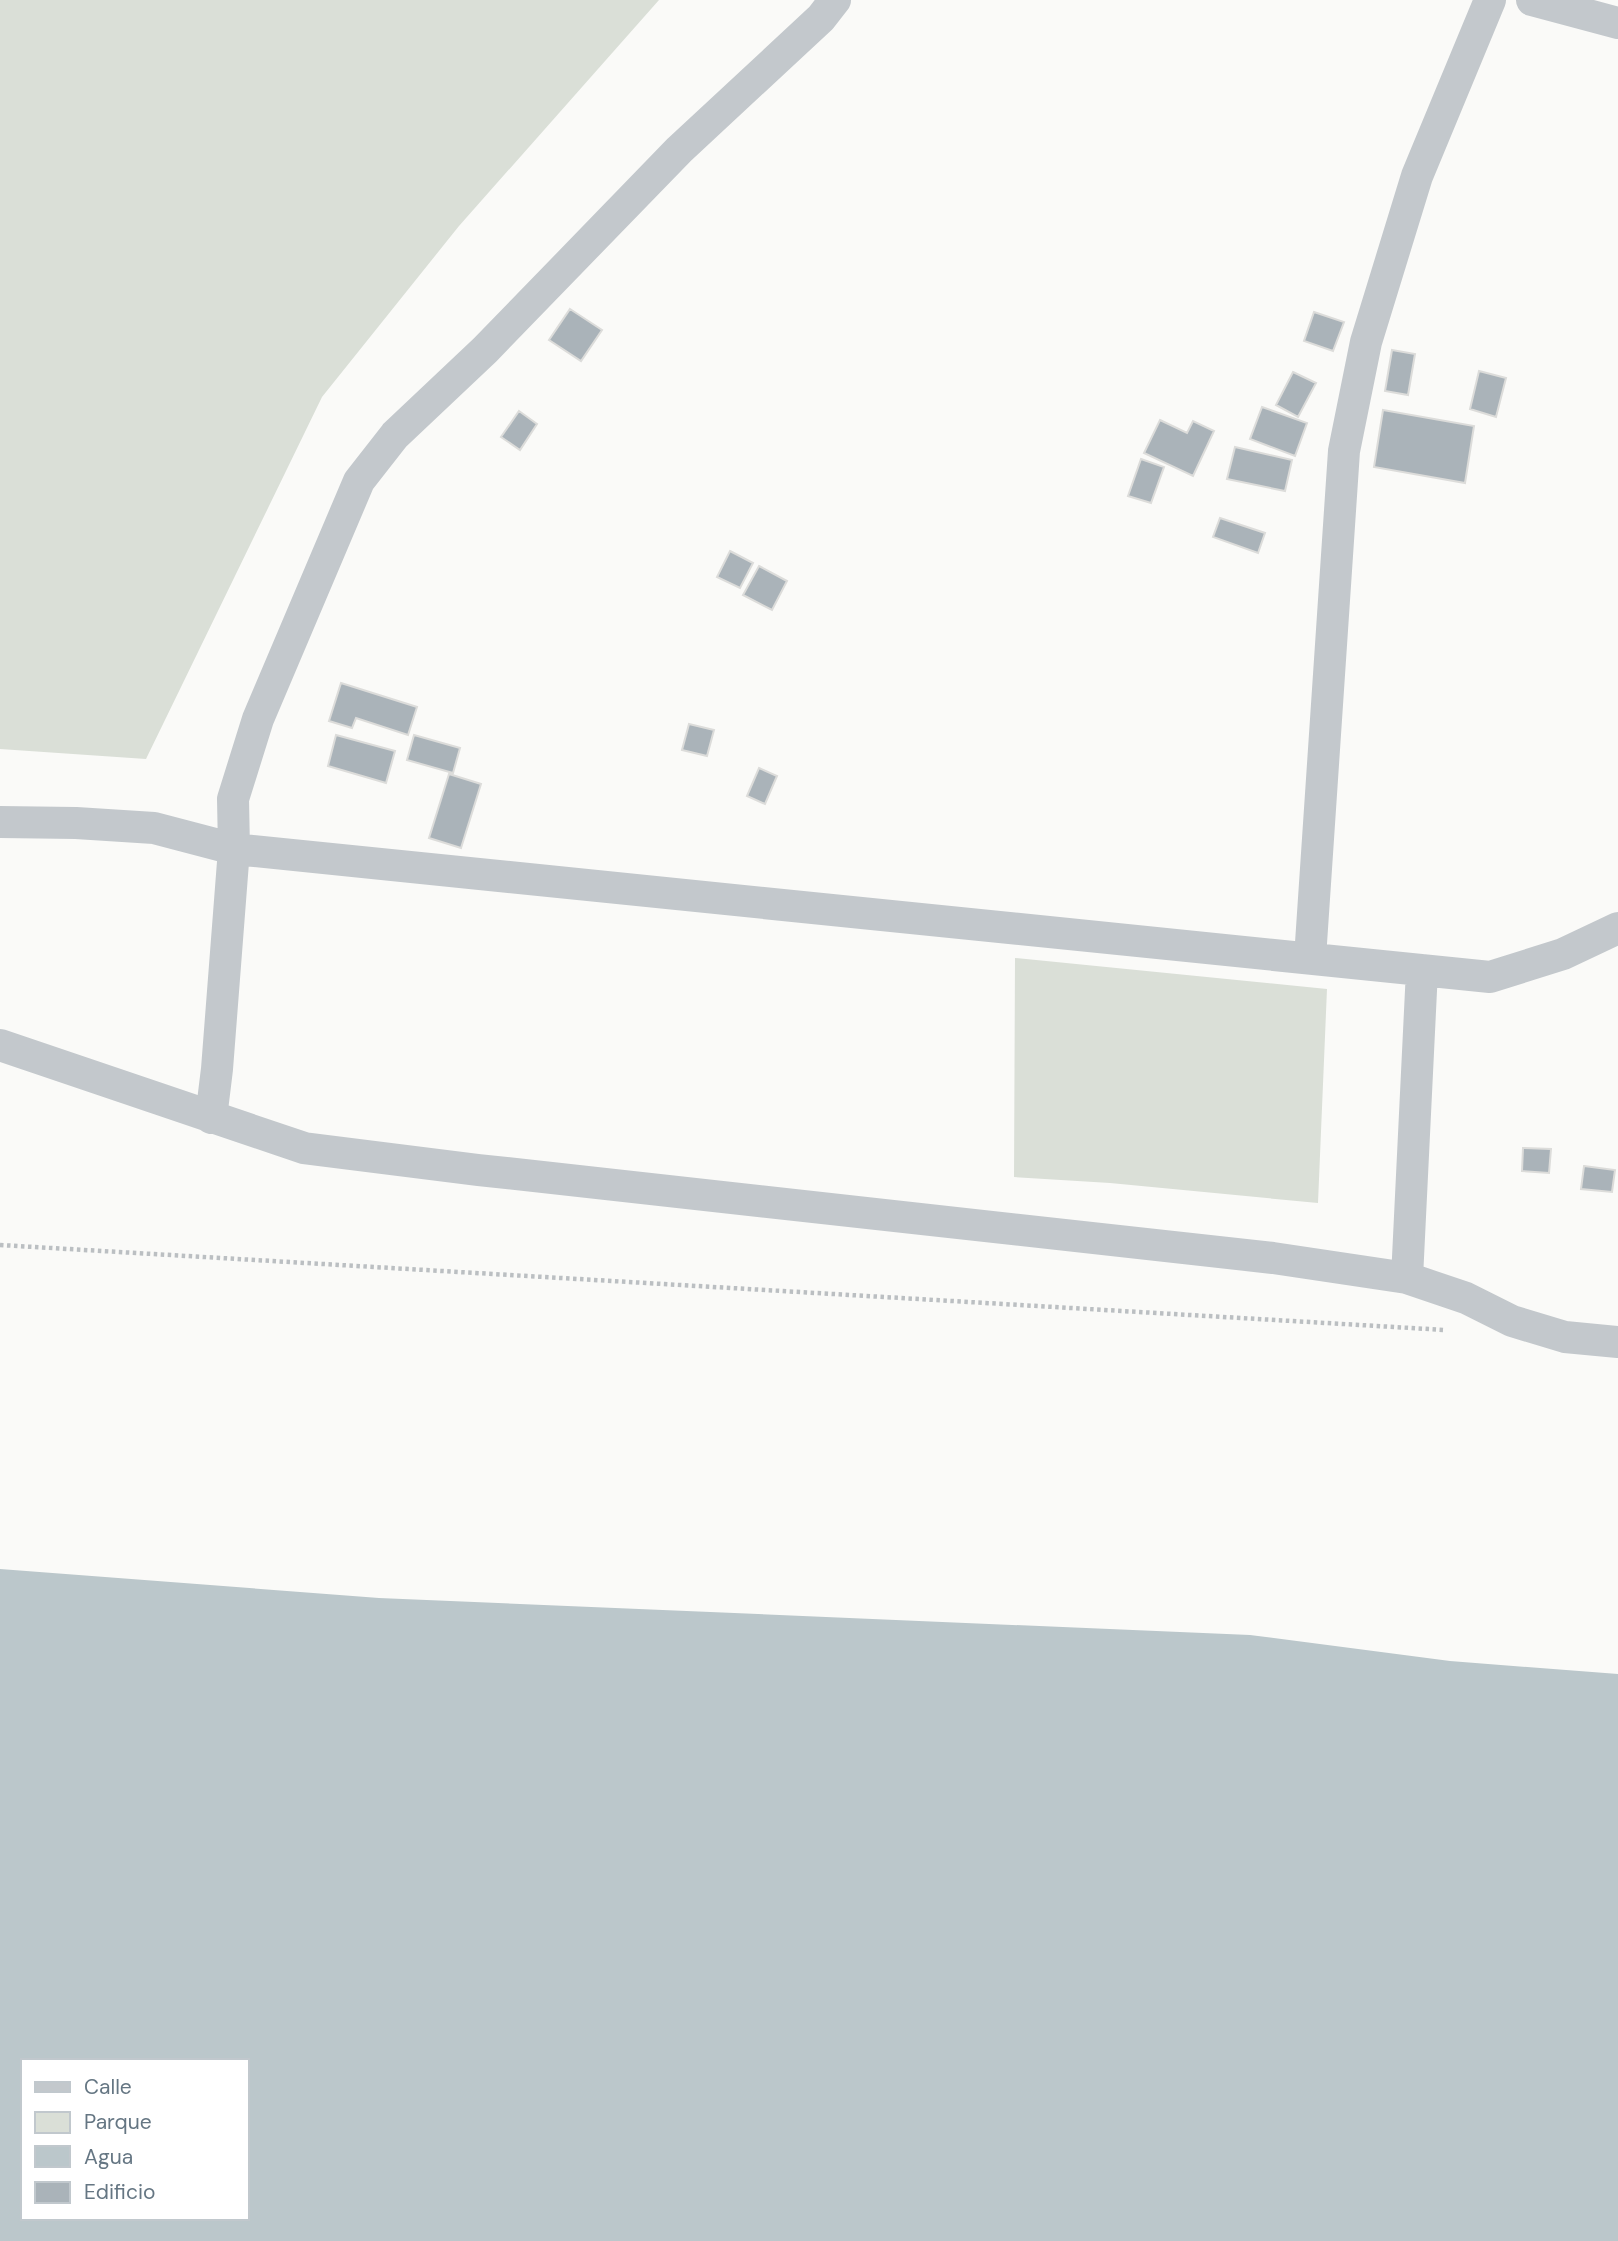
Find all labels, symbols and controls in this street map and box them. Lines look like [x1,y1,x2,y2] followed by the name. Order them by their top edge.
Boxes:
[21,2059,248,2220] legend
[84,2073,132,2101] text: Calle
[84,2108,152,2136] text: Parque
[84,2143,133,2171] text: Agua
[84,2178,155,2206] text: Edificio

